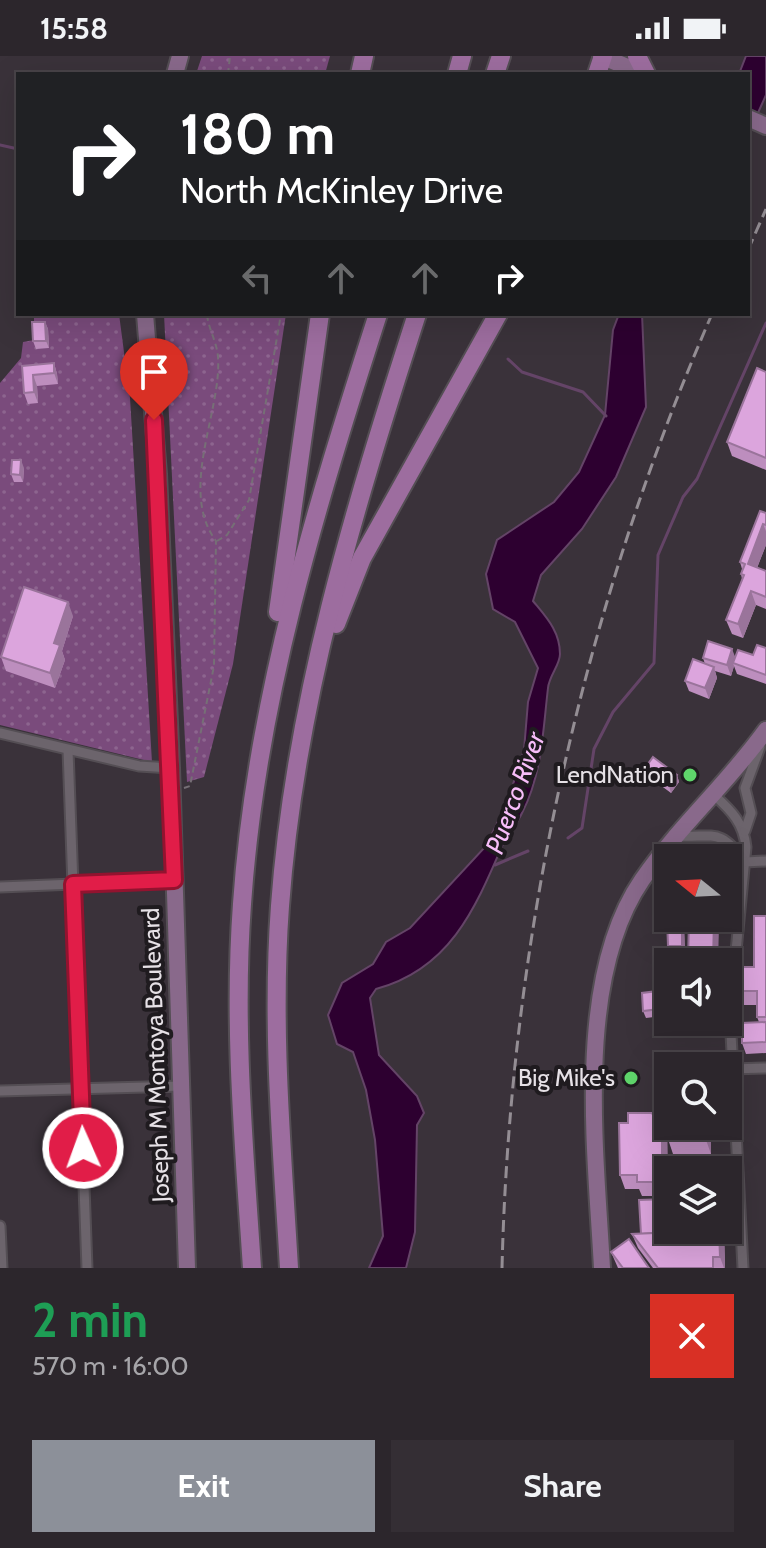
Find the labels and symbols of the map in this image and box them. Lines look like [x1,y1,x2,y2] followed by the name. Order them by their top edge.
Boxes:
[120,338,188,420] pin
[478,727,552,858] water label: Puerco River
[556,760,674,789] place label: LendNation
[681,766,699,784] marker: LendNation
[654,844,742,932] north arrow
[136,907,175,1204] street label: Joseph M Montoya Boulevard
[518,1063,615,1092] place label: Big Mike's
[622,1069,640,1087] marker: Big Mike's
[41,1106,125,1190] position arrow

